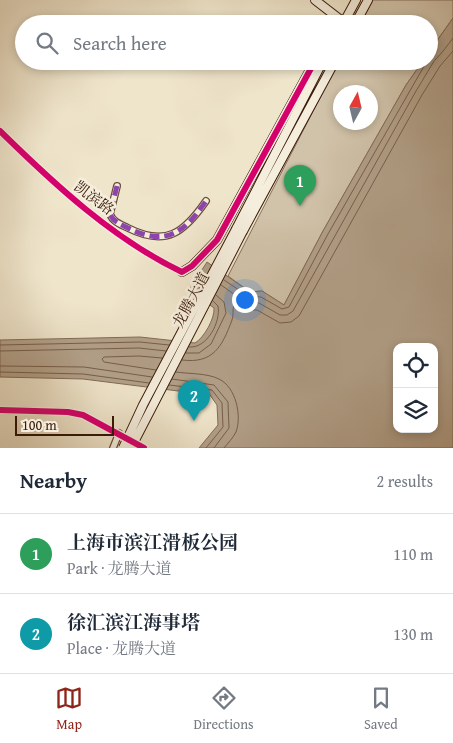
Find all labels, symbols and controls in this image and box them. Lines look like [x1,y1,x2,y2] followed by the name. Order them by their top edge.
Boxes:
[15,15,438,70] search box
[33,29,61,57] icon: search
[73,29,167,57] text: Search here
[333,85,378,130] north arrow
[284,165,316,206] pin: 1
[70,176,119,220] street label: 凯滨路
[167,268,214,331] street label: 龙腾大道
[232,287,258,313] your location
[393,343,438,433] map controls
[393,343,438,388] button: locate
[178,380,210,421] pin: 2
[393,388,438,433] button: layers
[15,413,114,436] scale bar
[22,415,57,435] text: 100 m
[20,465,87,496] text: Nearby
[376,469,433,493] text: 2 results
[67,528,238,556] text: 上海市滨江滑板公园
[32,542,40,566] text: 1
[393,542,433,566] text: 110 m
[67,556,172,580] text: Park · 龙腾大道
[67,608,200,636] text: 徐汇滨江海事塔
[32,622,40,646] text: 2
[393,622,433,646] text: 130 m
[67,636,176,660] text: Place · 龙腾大道
[55,684,83,734] tab: Map
[193,684,254,734] tab: Directions
[364,684,398,734] tab: Saved

